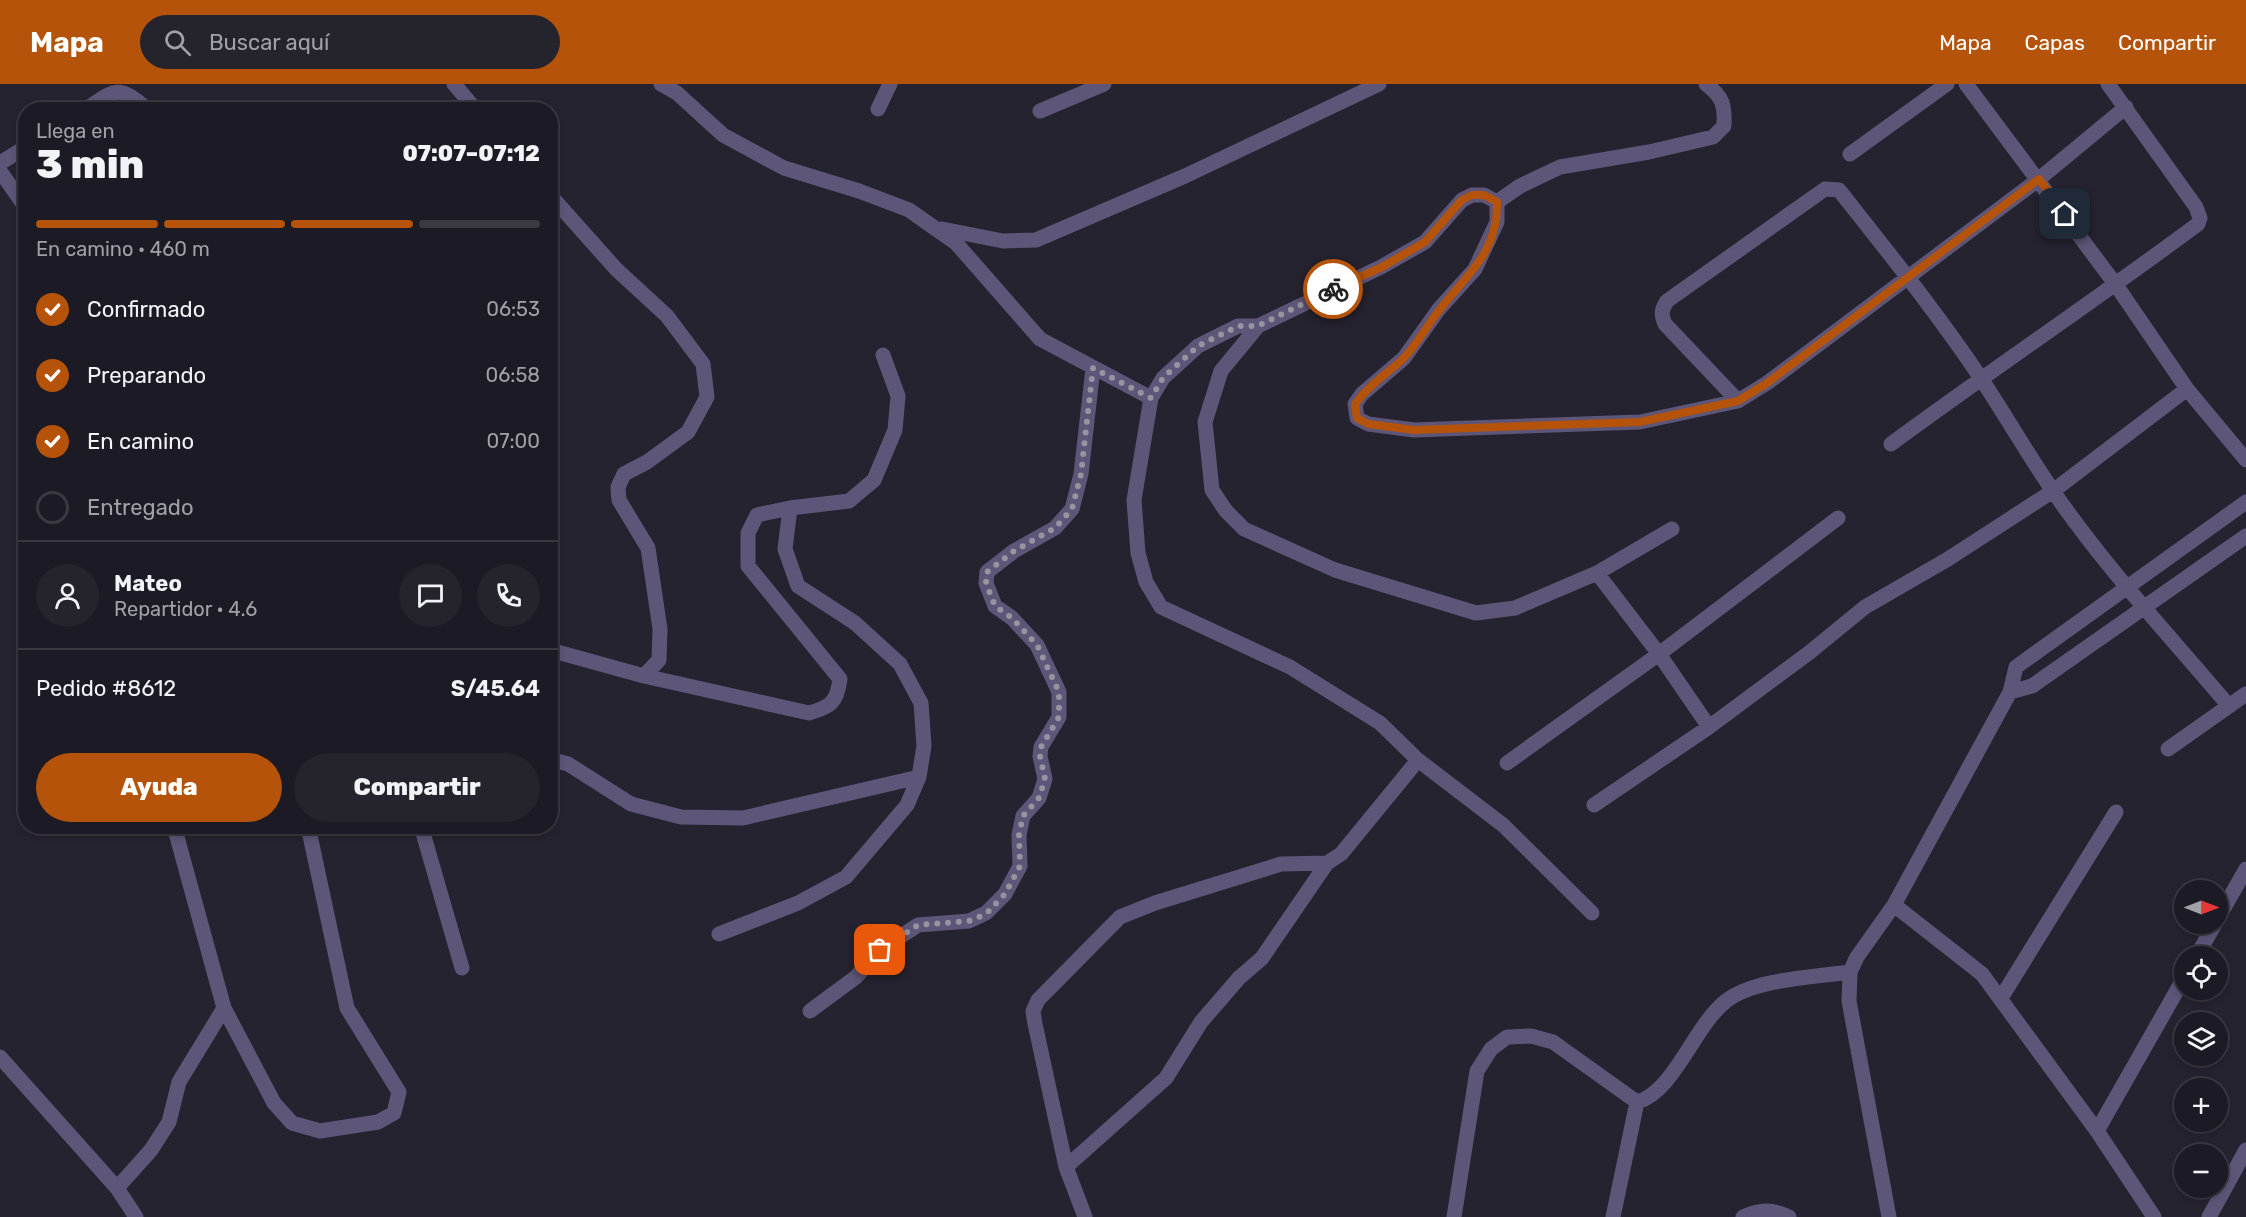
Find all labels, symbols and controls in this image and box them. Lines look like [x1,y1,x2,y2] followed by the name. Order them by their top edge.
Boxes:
[140,15,560,69] search box
[30,26,104,59] text: Mapa
[161,26,194,59] icon: search
[209,29,329,56] text: Buscar aquí
[1939,30,1992,55] text: Mapa
[2025,30,2085,55] text: Capas
[2118,30,2216,55] text: Compartir
[36,119,115,143] text: Llega en
[402,140,540,167] text: 07:07–07:12
[36,142,144,188] text: 3 min
[2039,188,2090,239] pin
[2048,197,2081,230] icon: home
[36,237,210,261] text: En camino · 460 m
[1303,259,1363,319] courier
[1317,273,1350,306] icon: bike
[36,293,69,326] icon: check
[87,296,205,323] text: Confirmado
[486,297,540,321] text: 06:53
[36,359,69,392] icon: check
[87,362,206,389] text: Preparando
[486,363,540,387] text: 06:58
[36,425,69,458] icon: check
[87,428,194,455] text: En camino
[487,429,540,453] text: 07:00
[87,494,194,521] text: Entregado
[36,564,99,627] button: person
[399,564,462,627] button: chat
[477,564,540,627] button: phone
[114,570,182,597] text: Mateo
[114,597,257,621] text: Repartidor · 4.6
[36,675,176,702] text: Pedido #8612
[451,675,540,702] text: S/45.64
[36,753,282,822] button: Ayuda
[294,753,540,822] button: Compartir
[2174,880,2228,934] north arrow
[2174,880,2228,1198] map controls
[854,924,905,975] pin
[863,933,896,966] icon: bag
[2174,946,2228,1000] button: locate
[2174,1012,2228,1066] button: layers
[2174,1078,2228,1132] button: +
[2174,1144,2228,1198] button: −

